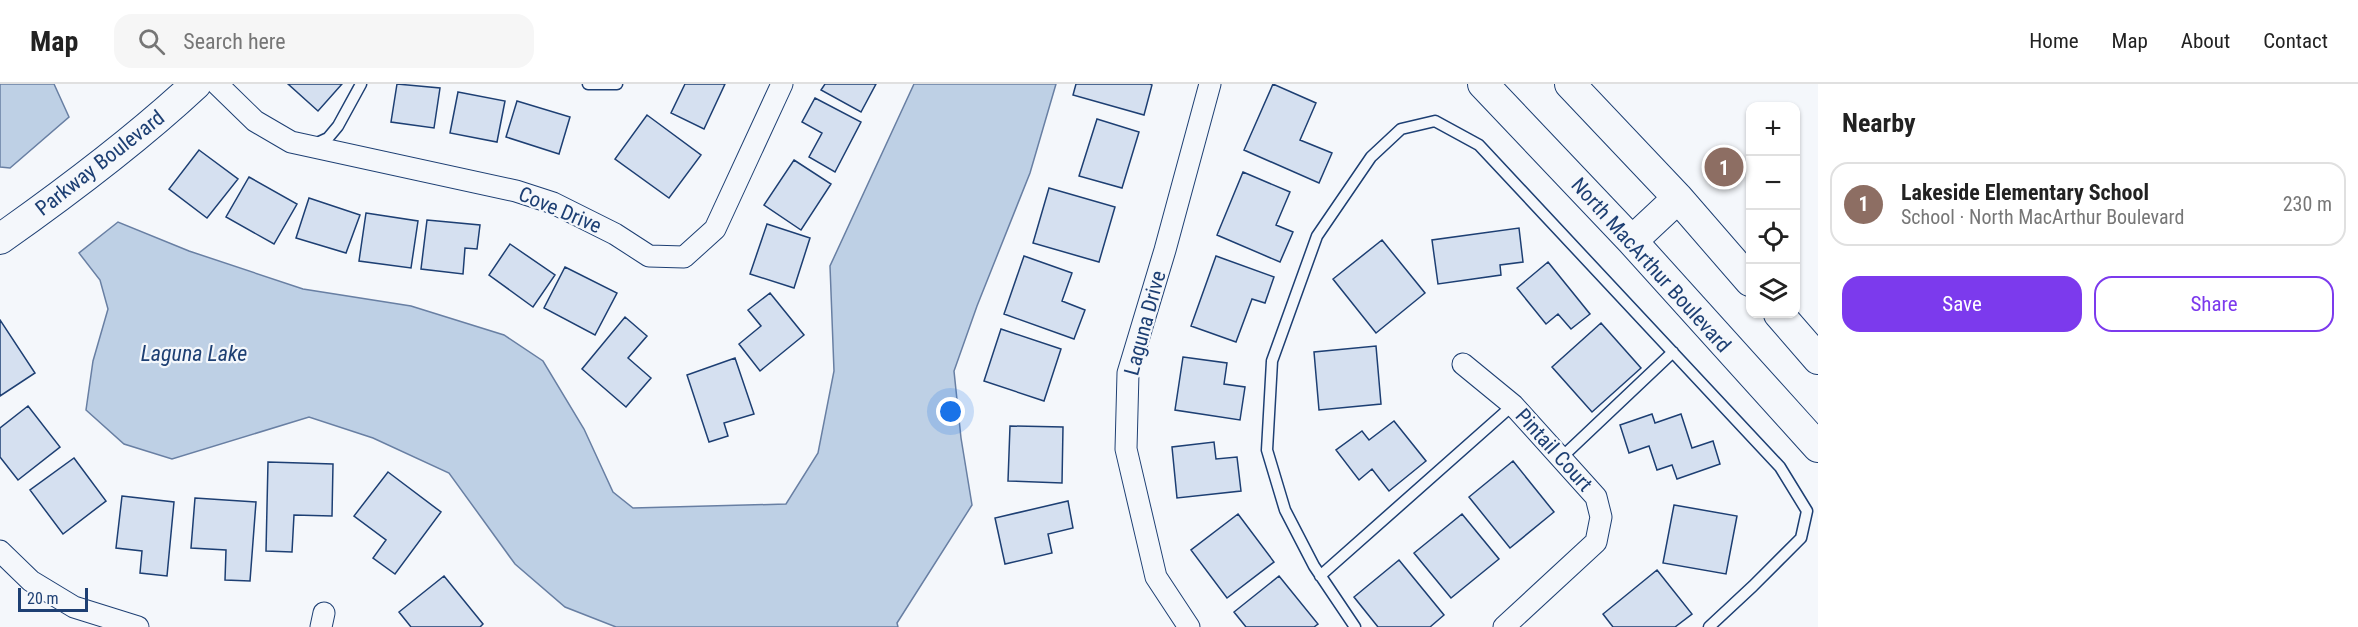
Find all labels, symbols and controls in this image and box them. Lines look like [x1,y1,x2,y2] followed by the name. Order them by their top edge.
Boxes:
[114,14,534,68] search box
[30,25,78,58] text: Map
[135,25,168,58] icon: search
[183,29,286,54] text: Search here
[2029,29,2079,53] text: Home
[2112,29,2148,53] text: Map
[2181,29,2230,53] text: About
[2263,29,2328,53] text: Contact
[1746,102,1800,318] map controls
[1746,102,1800,156] button: +
[31,105,169,221] street label: Parkway Boulevard
[1842,108,1916,138] text: Nearby
[1704,144,1744,190] pin: 1
[1746,156,1800,210] button: −
[1566,173,1736,357] street label: North MacArthur Boulevard
[1901,180,2149,205] text: Lakeside Elementary School
[515,182,605,238] street label: Cove Drive
[1858,192,1869,216] text: 1
[2283,192,2332,216] text: 230 m
[1901,205,2184,229] text: School · North MacArthur Boulevard
[1746,210,1800,264] button: locate
[1746,264,1800,318] button: layers
[1119,268,1171,378] street label: Laguna Drive
[1842,276,2082,332] button: Save
[2094,276,2334,332] button: Share
[141,341,247,366] water label: Laguna Lake
[936,397,965,426] your location
[1511,404,1597,496] street label: Pintail Court
[18,585,88,612] scale bar
[27,589,59,608] text: 20 m

